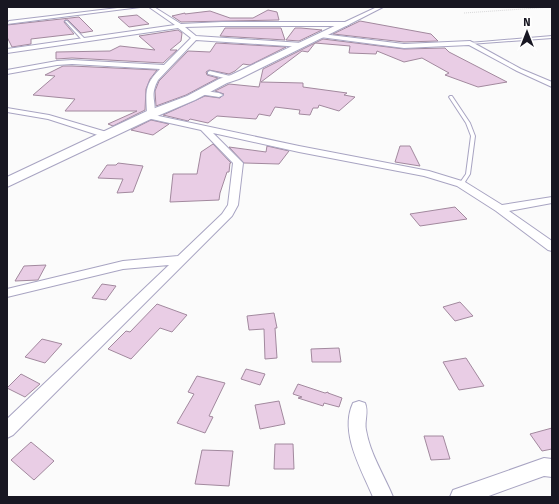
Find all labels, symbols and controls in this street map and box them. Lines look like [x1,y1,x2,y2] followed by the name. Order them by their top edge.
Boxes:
[507,12,547,52] north arrow
[523,16,531,29] text: N

